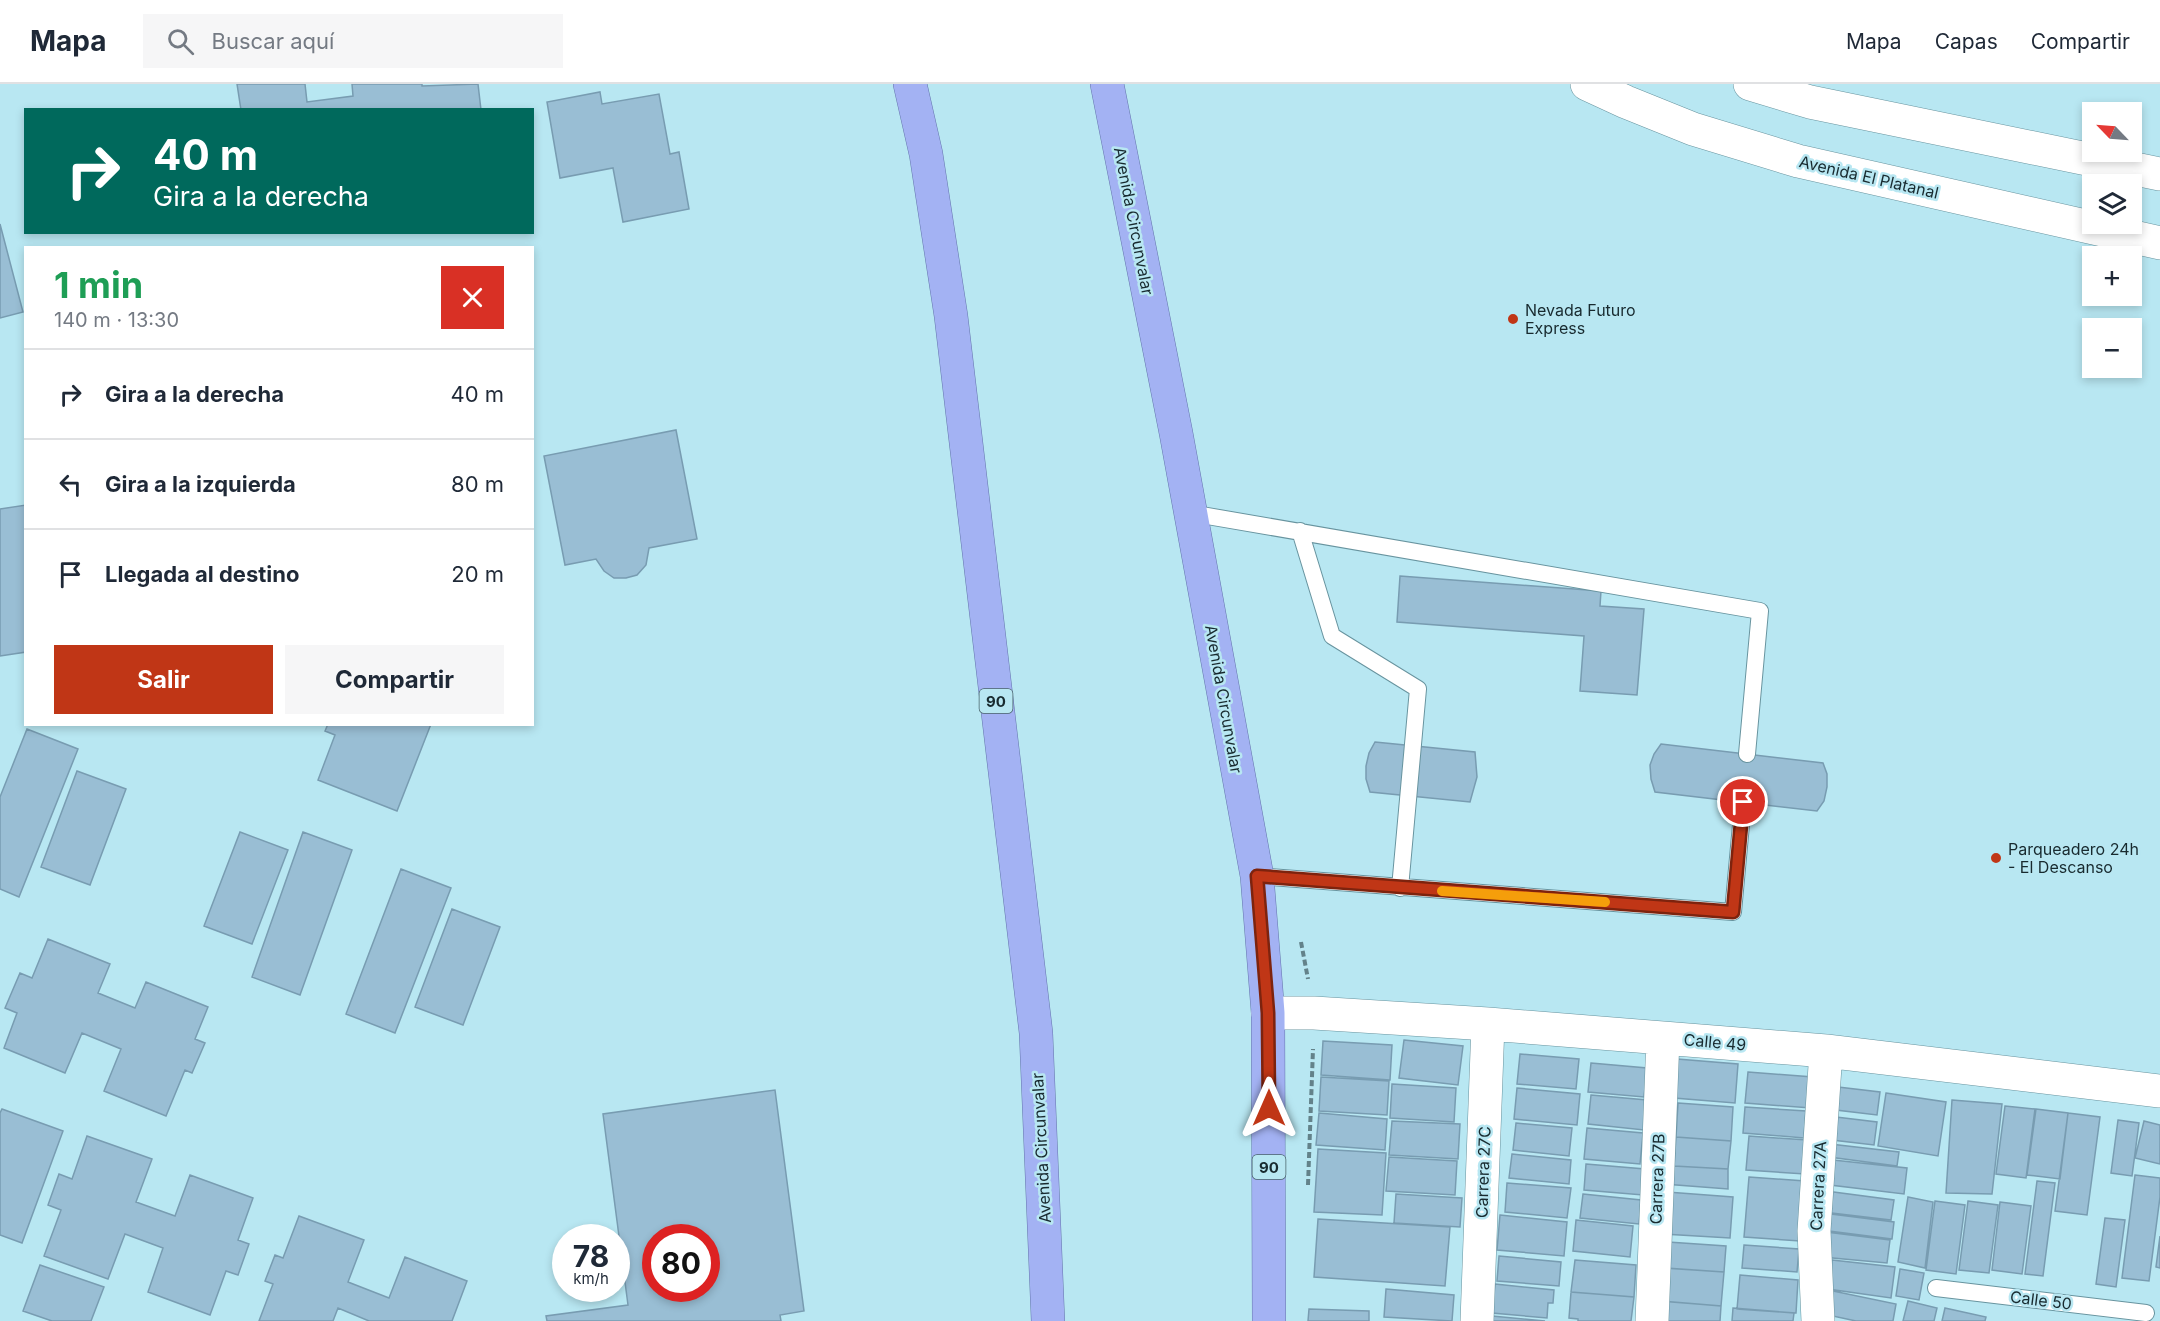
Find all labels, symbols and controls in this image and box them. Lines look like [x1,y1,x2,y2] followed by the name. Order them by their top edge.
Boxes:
[143,14,563,68] search box
[30,24,107,58] text: Mapa
[164,25,197,58] icon: search
[212,28,334,54] text: Buscar aquí
[1846,29,1902,54] text: Mapa
[1935,29,1998,54] text: Capas
[2031,29,2130,54] text: Compartir
[2082,102,2142,162] north arrow
[2082,102,2142,378] map controls
[153,129,258,180] text: 40 m
[54,132,132,210] icon: right
[1110,145,1158,297] street label: Avenida Circunvalar
[1797,151,1941,203] street label: Avenida El Platanal
[2082,174,2142,234] button: layers
[153,180,369,213] text: Gira a la derecha
[2082,246,2142,306] button: +
[54,263,143,307] text: 1 min
[441,266,504,329] button: close
[1525,300,1636,338] place label: Nevada Futuro Express
[54,308,179,332] text: 140 m · 13:30
[1506,312,1520,326] marker: Nevada Futuro Express
[2082,318,2142,378] button: −
[54,378,87,411] icon: right
[105,381,284,407] text: Gira a la derecha
[450,381,504,407] text: 40 m
[54,468,87,501] icon: left
[105,471,296,497] text: Gira a la izquierda
[451,471,504,497] text: 80 m
[54,558,87,591] icon: arrive
[105,561,299,587] text: Llegada al destino
[451,561,504,587] text: 20 m
[1201,623,1247,775] street label: Avenida Circunvalar
[54,645,273,714] button: Salir
[285,645,504,714] button: Compartir
[980,689,1012,713] road number: 90
[1717,776,1768,827] pin
[1726,785,1759,818] icon: arrive
[2008,839,2139,877] place label: Parqueadero 24h - El Descanso
[1989,851,2003,865] marker: Parqueadero 24h - El Descanso
[1683,1029,1747,1055] street label: Calle 49
[1027,1072,1055,1224] street label: Avenida Circunvalar
[1237,1076,1301,1140] position arrow
[1471,1126,1495,1218] street label: Carrera 27C
[1645,1133,1669,1225] street label: Carrera 27B
[1806,1141,1830,1231] street label: Carrera 27A
[1252,1155,1286,1179] road number: 90
[642,1224,720,1302] speed limit sign: 80
[573,1238,609,1274] text: 78
[573,1269,609,1288] text: km/h
[2009,1286,2073,1314] street label: Calle 50

